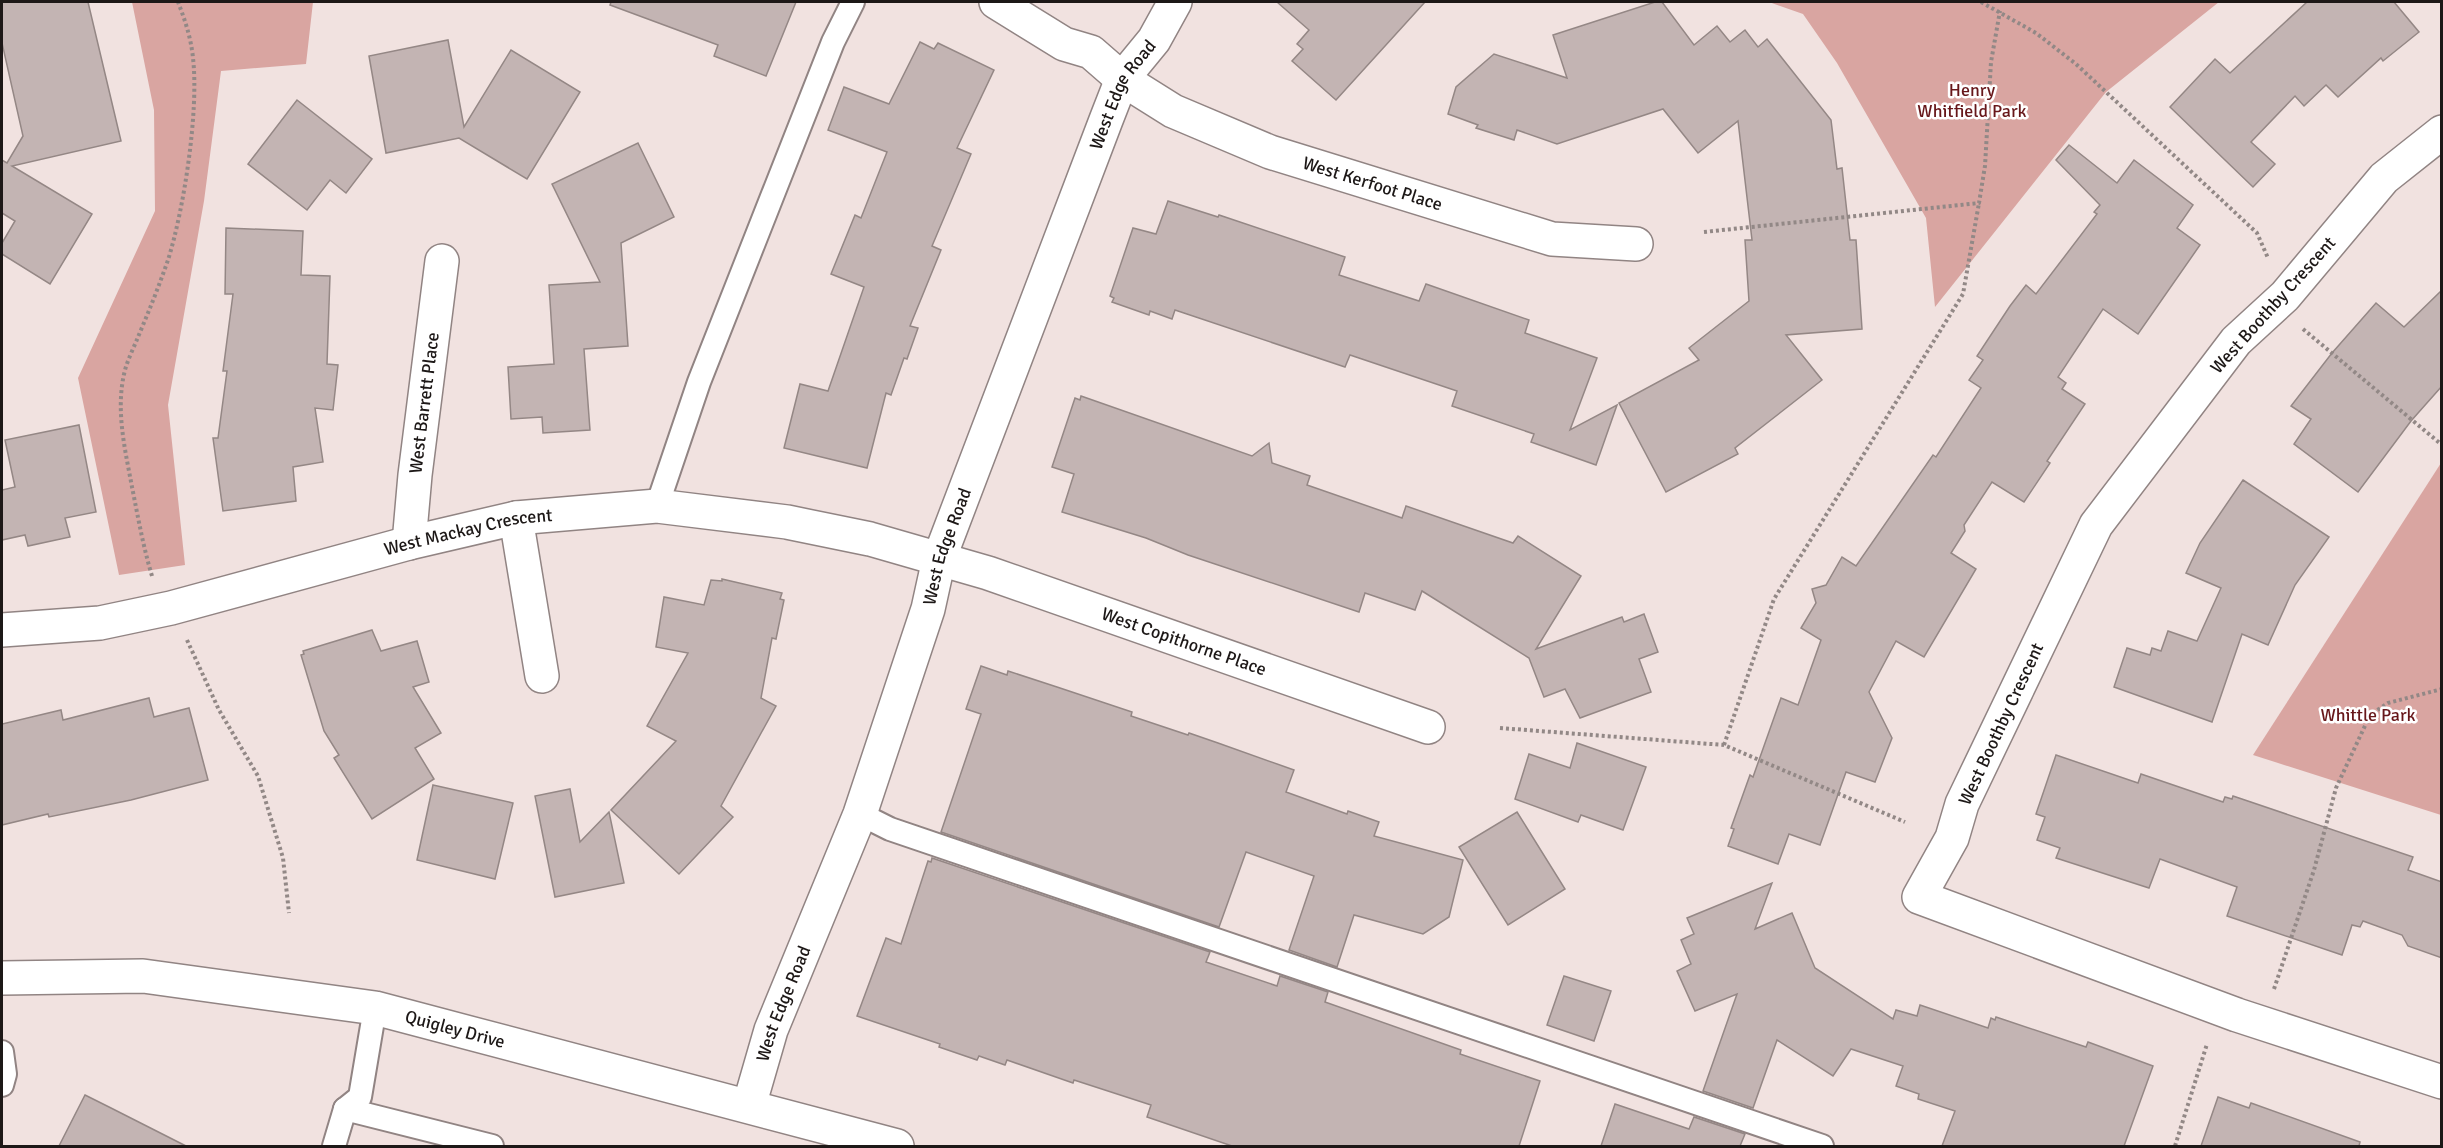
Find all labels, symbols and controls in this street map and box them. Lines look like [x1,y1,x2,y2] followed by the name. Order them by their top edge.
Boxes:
[1085,35,1161,153] street label: West Edge Road
[1917,79,2027,122] park label: Henry Whitfield Park
[1300,152,1445,216] street label: West Kerfoot Place
[2206,232,2340,378] street label: West Boothby Crescent
[404,331,444,475] street label: West Barrett Place
[918,485,976,607] street label: West Edge Road
[382,504,553,560] street label: West Mackay Crescent
[1099,603,1269,681] street label: West Copithorne Place
[1954,639,2048,809] street label: West Boothby Crescent
[2320,704,2416,726] park label: Whittle Park
[751,943,815,1064] street label: West Edge Road
[403,1005,507,1053] street label: Quigley Drive

